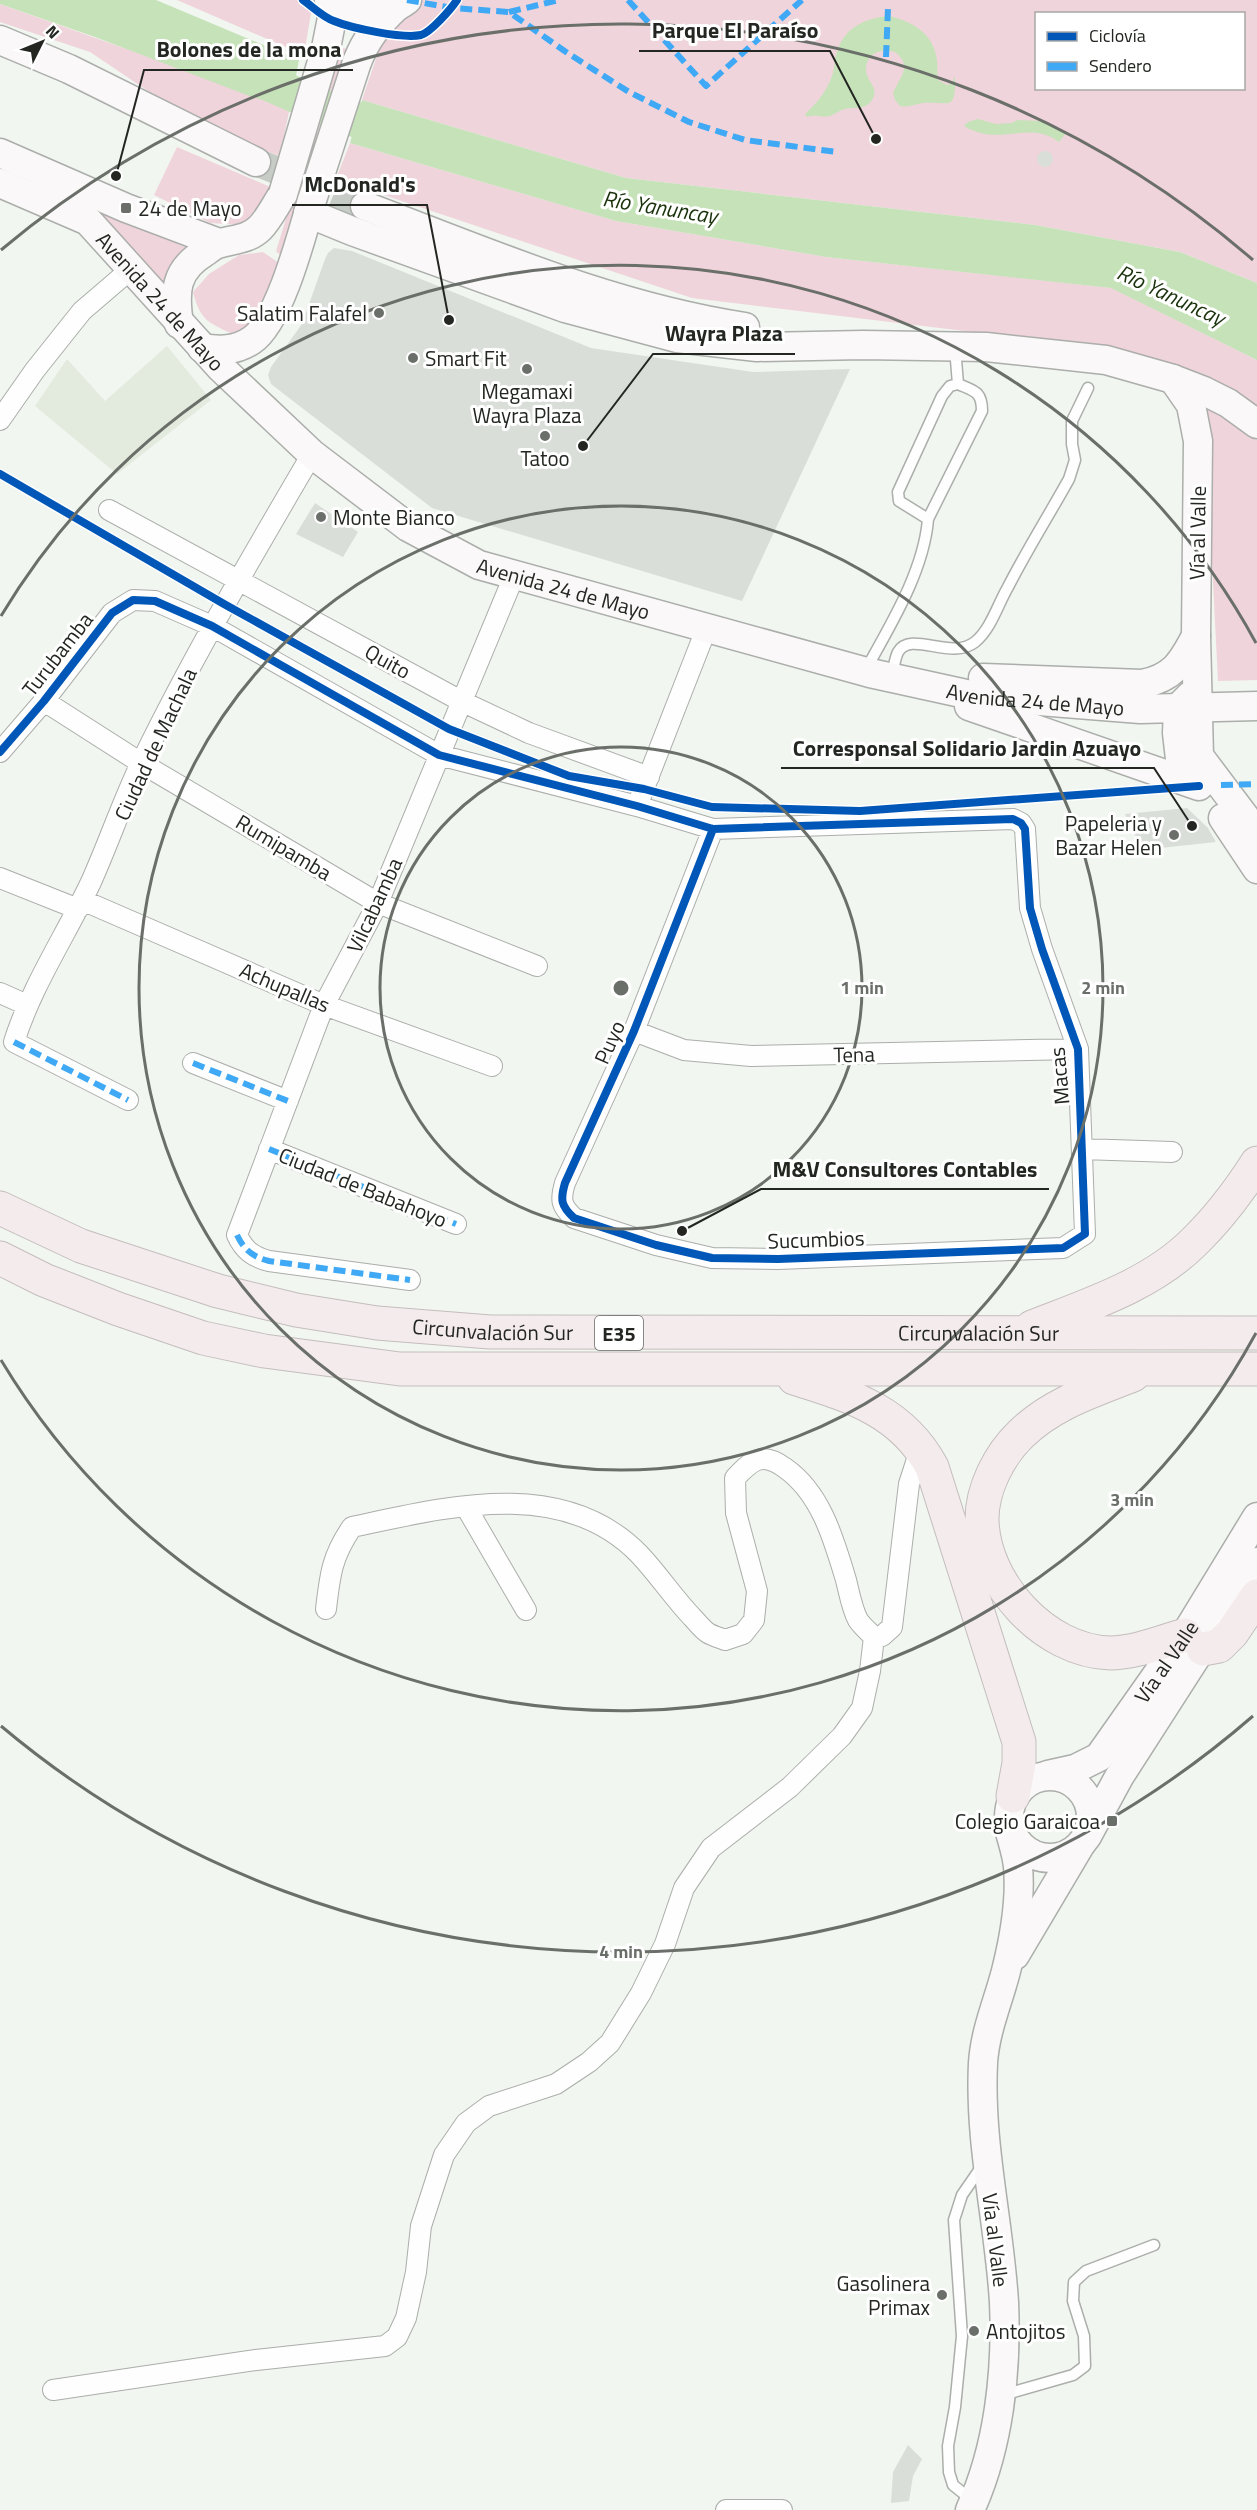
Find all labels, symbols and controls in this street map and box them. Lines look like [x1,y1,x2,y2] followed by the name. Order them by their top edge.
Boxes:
[639,11,830,51] callout: Parque El Paraíso
[12,12,72,72] north arrow
[1035,12,1245,90] legend
[652,13,818,47] text: Parque El Paraíso
[40,20,66,44] text: N
[1089,22,1146,49] text: Ciclovía
[144,30,353,70] callout: Bolones de la mona
[156,32,342,66] text: Bolones de la mona
[1089,52,1152,79] text: Sendero
[292,165,427,205] callout: McDonald's
[304,167,416,201] text: McDonald's
[600,181,723,233] water label: Río Yanuncay
[138,192,242,224] place label: 24 de Mayo
[119,201,133,215] marker: 24 de Mayo
[89,224,232,378] street label: Avenida 24 de Mayo
[1111,255,1233,336] water label: Río Yanuncay
[237,297,367,329] place label: Salatim Falafel
[372,306,386,320] marker: Salatim Falafel
[653,314,795,354] callout: Wayra Plaza
[665,316,783,350] text: Wayra Plaza
[425,342,507,374] place label: Smart Fit
[406,351,420,365] marker: Smart Fit
[520,362,534,376] marker: Megamaxi Wayra Plaza
[472,375,582,431] place label: Megamaxi Wayra Plaza
[538,429,552,443] marker: Tatoo
[520,442,570,474] place label: Tatoo
[1180,486,1214,580] street label: Vía al Valle
[333,501,455,533] place label: Monte Bianco
[314,510,328,524] marker: Monte Bianco
[473,549,654,627] street label: Avenida 24 de Mayo
[14,605,101,703] street label: Turubamba
[359,635,417,687] street label: Quito
[106,662,205,826] street label: Ciudad de Machala
[943,674,1125,724] street label: Avenida 24 de Mayo
[781,728,1154,768] callout: Corresponsal Solidario Jardin Azuayo
[793,731,1141,765] text: Corresponsal Solidario Jardin Azuayo
[230,806,338,888] street label: Rumipamba
[1055,807,1162,863] place label: Papeleria y Bazar Helen
[1167,828,1181,842] marker: Papeleria y Bazar Helen
[338,852,410,958] street label: Vilcabamba
[235,954,335,1020] street label: Achupallas
[840,974,884,1001] text: 1 min
[1081,974,1125,1001] text: 2 min
[611,978,631,998] centre of rings
[585,1015,633,1069] street label: Puyo
[833,1038,876,1070] street label: Tena
[1041,1046,1077,1106] street label: Macas
[274,1139,452,1235] street label: Ciudad de Babahoyo
[761,1149,1049,1189] callout: M&V Consultores Contables
[773,1152,1037,1186] text: M&V Consultores Contables
[767,1221,865,1257] street label: Sucumbios
[411,1310,573,1348] street label: Circunvalación Sur
[595,1316,643,1350] road number: E35
[898,1317,1059,1349] street label: Circunvalación Sur
[1110,1486,1154,1513] text: 3 min
[1126,1614,1206,1710] street label: Vía al Valle
[955,1805,1100,1837] place label: Colegio Garaicoa
[1105,1814,1119,1828] marker: Colegio Garaicoa
[599,1938,643,1965] text: 4 min
[974,2191,1018,2289] street label: Vía al Valle
[837,2267,931,2323] place label: Gasolinera Primax
[935,2288,949,2302] marker: Gasolinera Primax
[986,2315,1066,2347] place label: Antojitos
[967,2324,981,2338] marker: Antojitos

